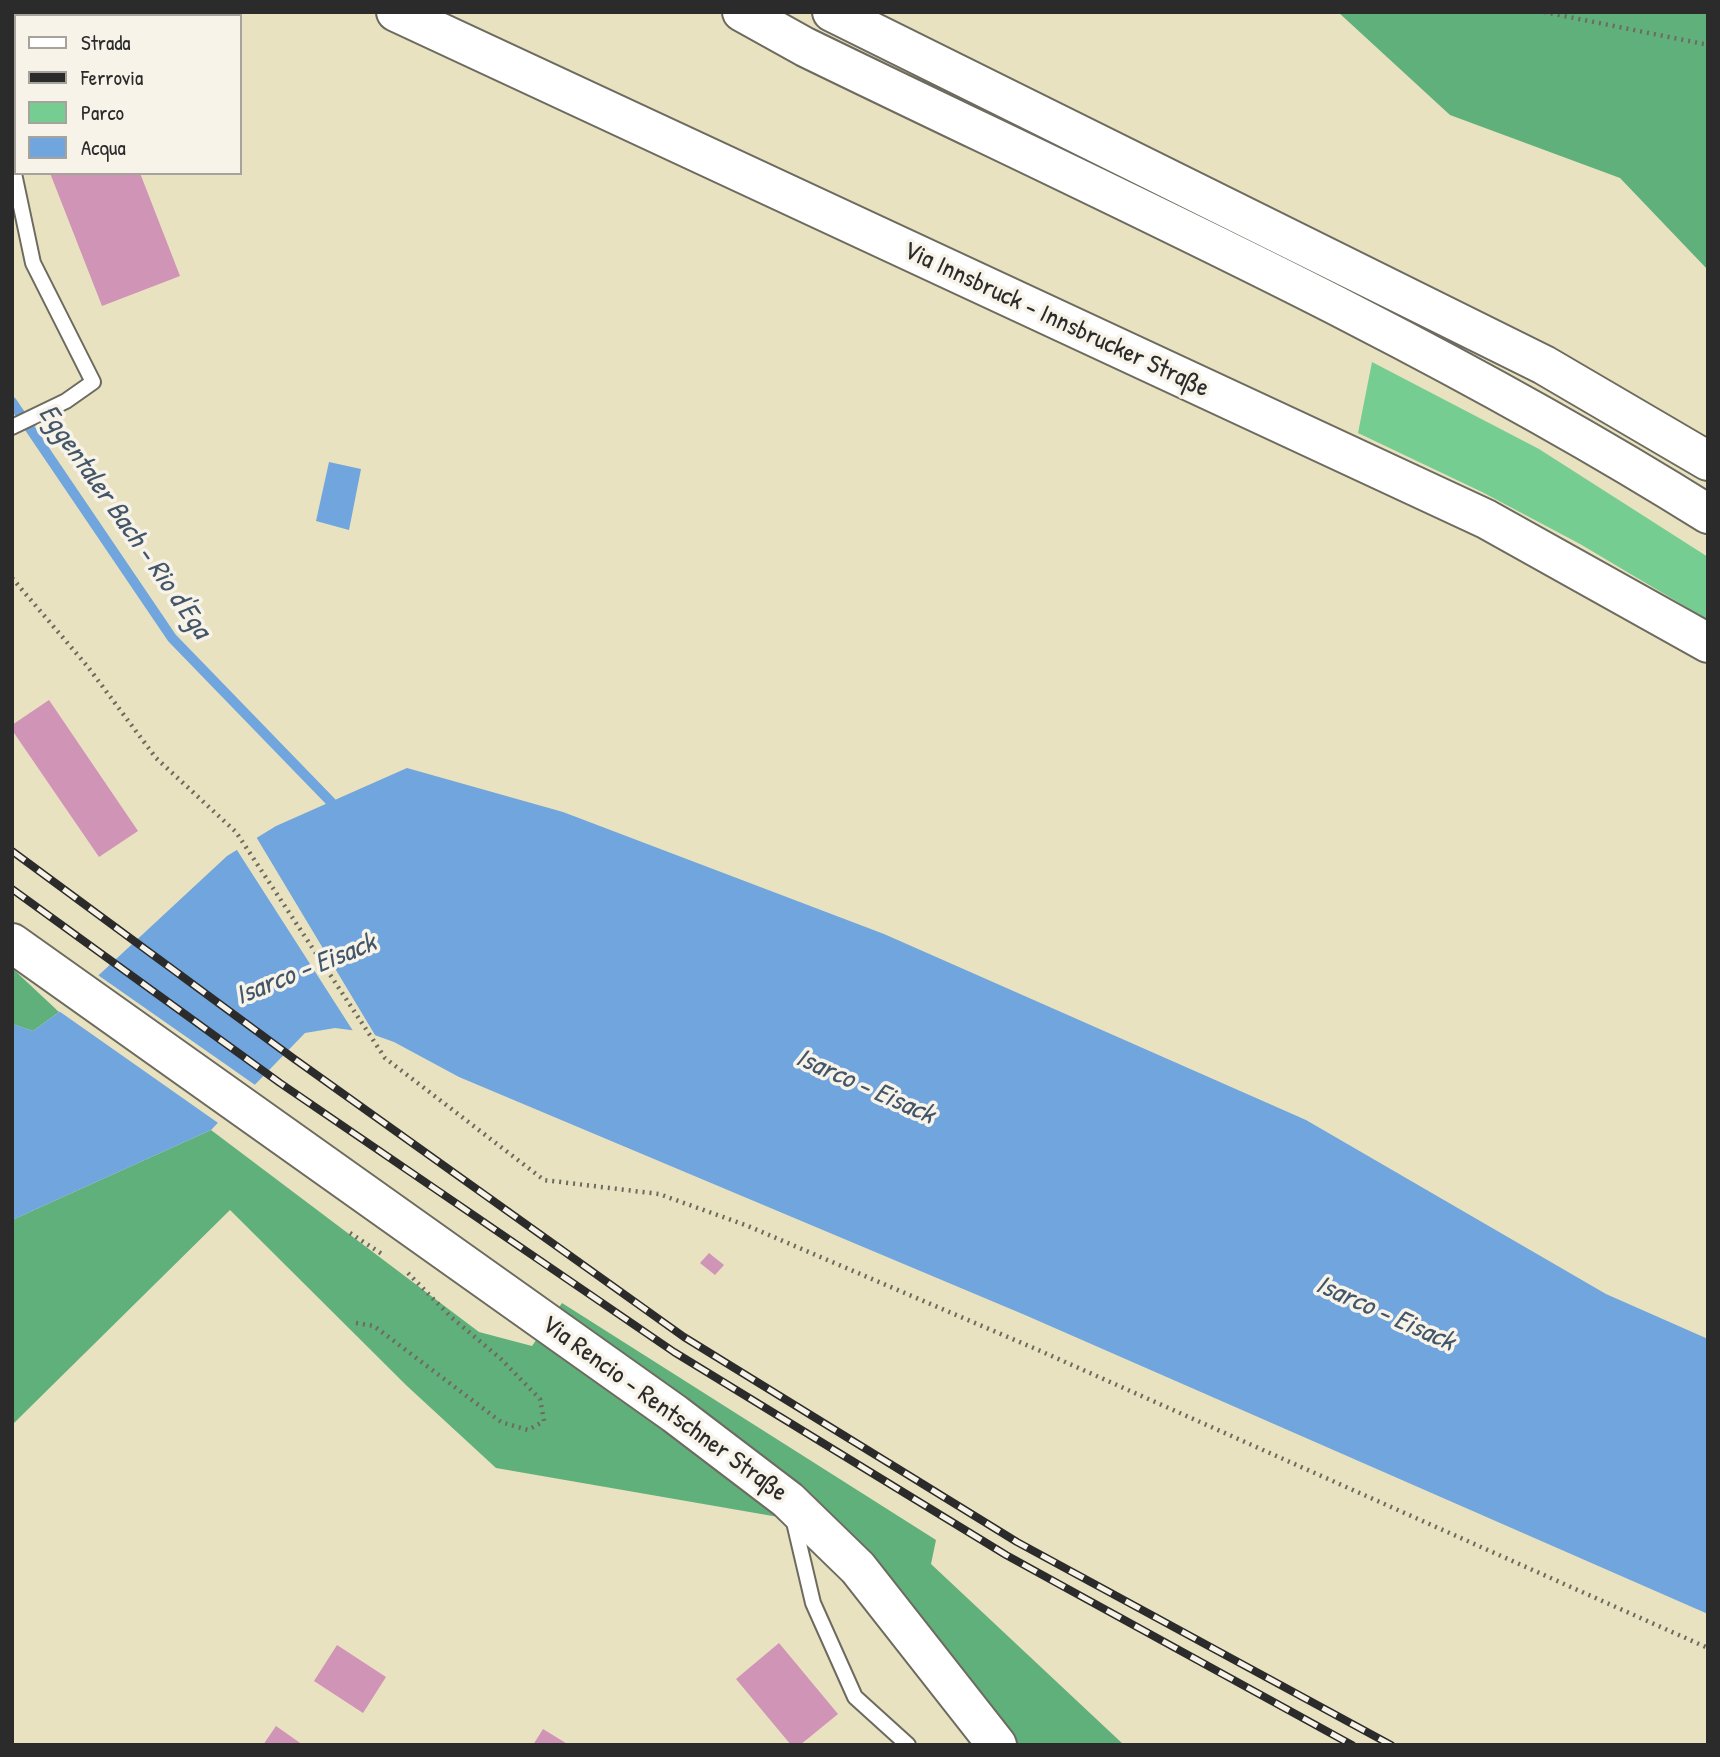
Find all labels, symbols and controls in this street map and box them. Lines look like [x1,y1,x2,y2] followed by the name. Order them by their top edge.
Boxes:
[14,14,242,175] legend
[81,28,131,57] text: Strada
[81,63,143,92] text: Ferrovia
[81,98,124,127] text: Parco
[81,133,126,162] text: Acqua
[898,235,1214,405] street label: Via Innsbruck - Innsbrucker Straße
[31,399,217,645] water label: Eggentaler Bach - Rio d'Ega
[231,927,381,1013] water label: Isarco - Eisack
[790,1041,940,1133] water label: Isarco - Eisack
[1310,1268,1460,1360] water label: Isarco - Eisack
[535,1309,793,1509] street label: Via Rencio - Rentschner Straße

